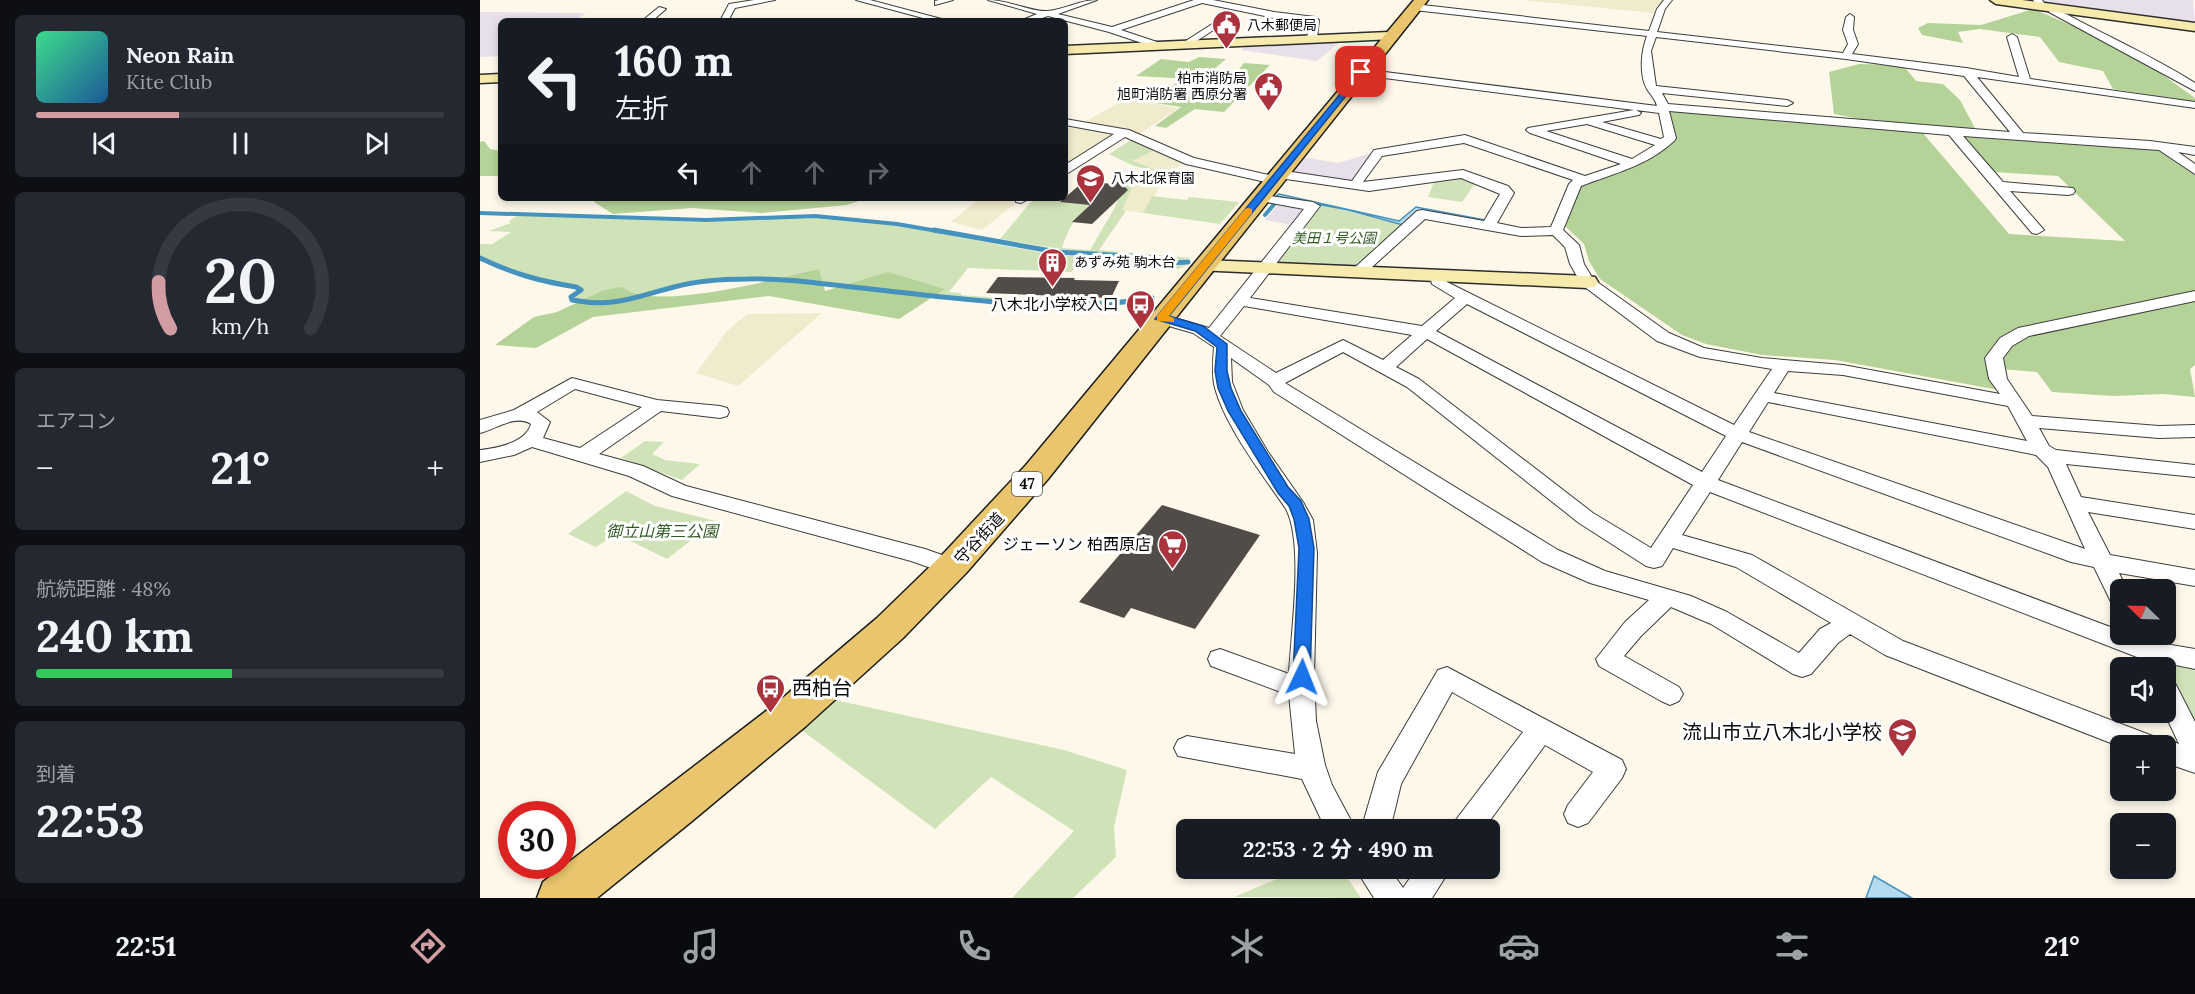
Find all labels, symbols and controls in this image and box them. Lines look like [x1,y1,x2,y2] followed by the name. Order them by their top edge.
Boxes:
[1210,9,1242,51] public building icon: 八木郵便局
[1247,16,1317,34] place label: 八木郵便局
[615,34,733,88] text: 160 m
[126,41,234,69] text: Neon Rain
[516,42,594,120] icon: left
[1335,46,1386,97] pin
[1344,55,1377,88] icon: arrive
[126,69,212,94] text: Kite Club
[1117,69,1247,103] place label: 柏市消防局 旭町消防署 西原分署
[1252,70,1284,112] public building icon: 柏市消防局 旭町消防署 西原分署
[615,91,669,125] text: 左折
[88,127,121,160] icon: previous
[224,127,257,160] icon: pause
[360,127,393,160] icon: next
[672,156,705,189] icon: left
[735,156,768,189] icon: ahead
[798,156,831,189] icon: ahead
[861,156,894,189] icon: right
[1074,162,1106,204] school or university icon: 八木北保育園
[1111,169,1195,187] place label: 八木北保育園
[1292,229,1378,247] park label: 美田１号公園
[204,241,276,321] text: 20
[1037,246,1069,288] building icon: あずみ苑 駒木台
[1074,253,1176,271] place label: あずみ苑 駒木台
[1124,288,1156,330] bus stop icon: 八木北小学校入口
[991,294,1119,314] place label: 八木北小学校入口
[211,313,269,341] text: km/h
[36,408,116,433] text: エアコン
[210,439,270,496] text: 21°
[36,447,54,489] text: −
[426,447,444,489] text: +
[1012,472,1042,496] road number: 47
[950,508,1008,568] street label: 守谷街道
[606,521,720,541] park label: 御立山第三公園
[1156,528,1188,570] supermarket icon: ジェーソン 柏西原店
[1003,534,1151,554] place label: ジェーソン 柏西原店
[36,576,171,601] text: 航続距離 · 48%
[2110,579,2176,645] north arrow
[2110,579,2176,879] map controls
[36,607,193,664] text: 240 km
[1270,645,1334,709] position arrow
[2110,657,2176,723] button: sound
[755,672,787,714] bus stop icon: 西柏台
[792,675,852,700] place label: 西柏台
[1887,716,1919,758] school or university icon: 流山市立八木北小学校
[1682,719,1882,744] place label: 流山市立八木北小学校
[2110,735,2176,801] button: +
[36,761,76,786] text: 到着
[36,792,145,849] text: 22:53
[498,801,576,879] speed limit sign: 30
[2110,813,2176,879] button: −
[1243,835,1433,863] text: 22:53 · 2 分 · 490 m
[407,925,449,967] icon: directions
[680,925,722,967] icon: music
[953,925,995,967] icon: phone
[1226,925,1268,967] icon: climate
[1498,925,1540,967] icon: car
[1771,925,1813,967] icon: filters
[115,929,176,963] text: 22:51
[2044,929,2080,963] text: 21°

